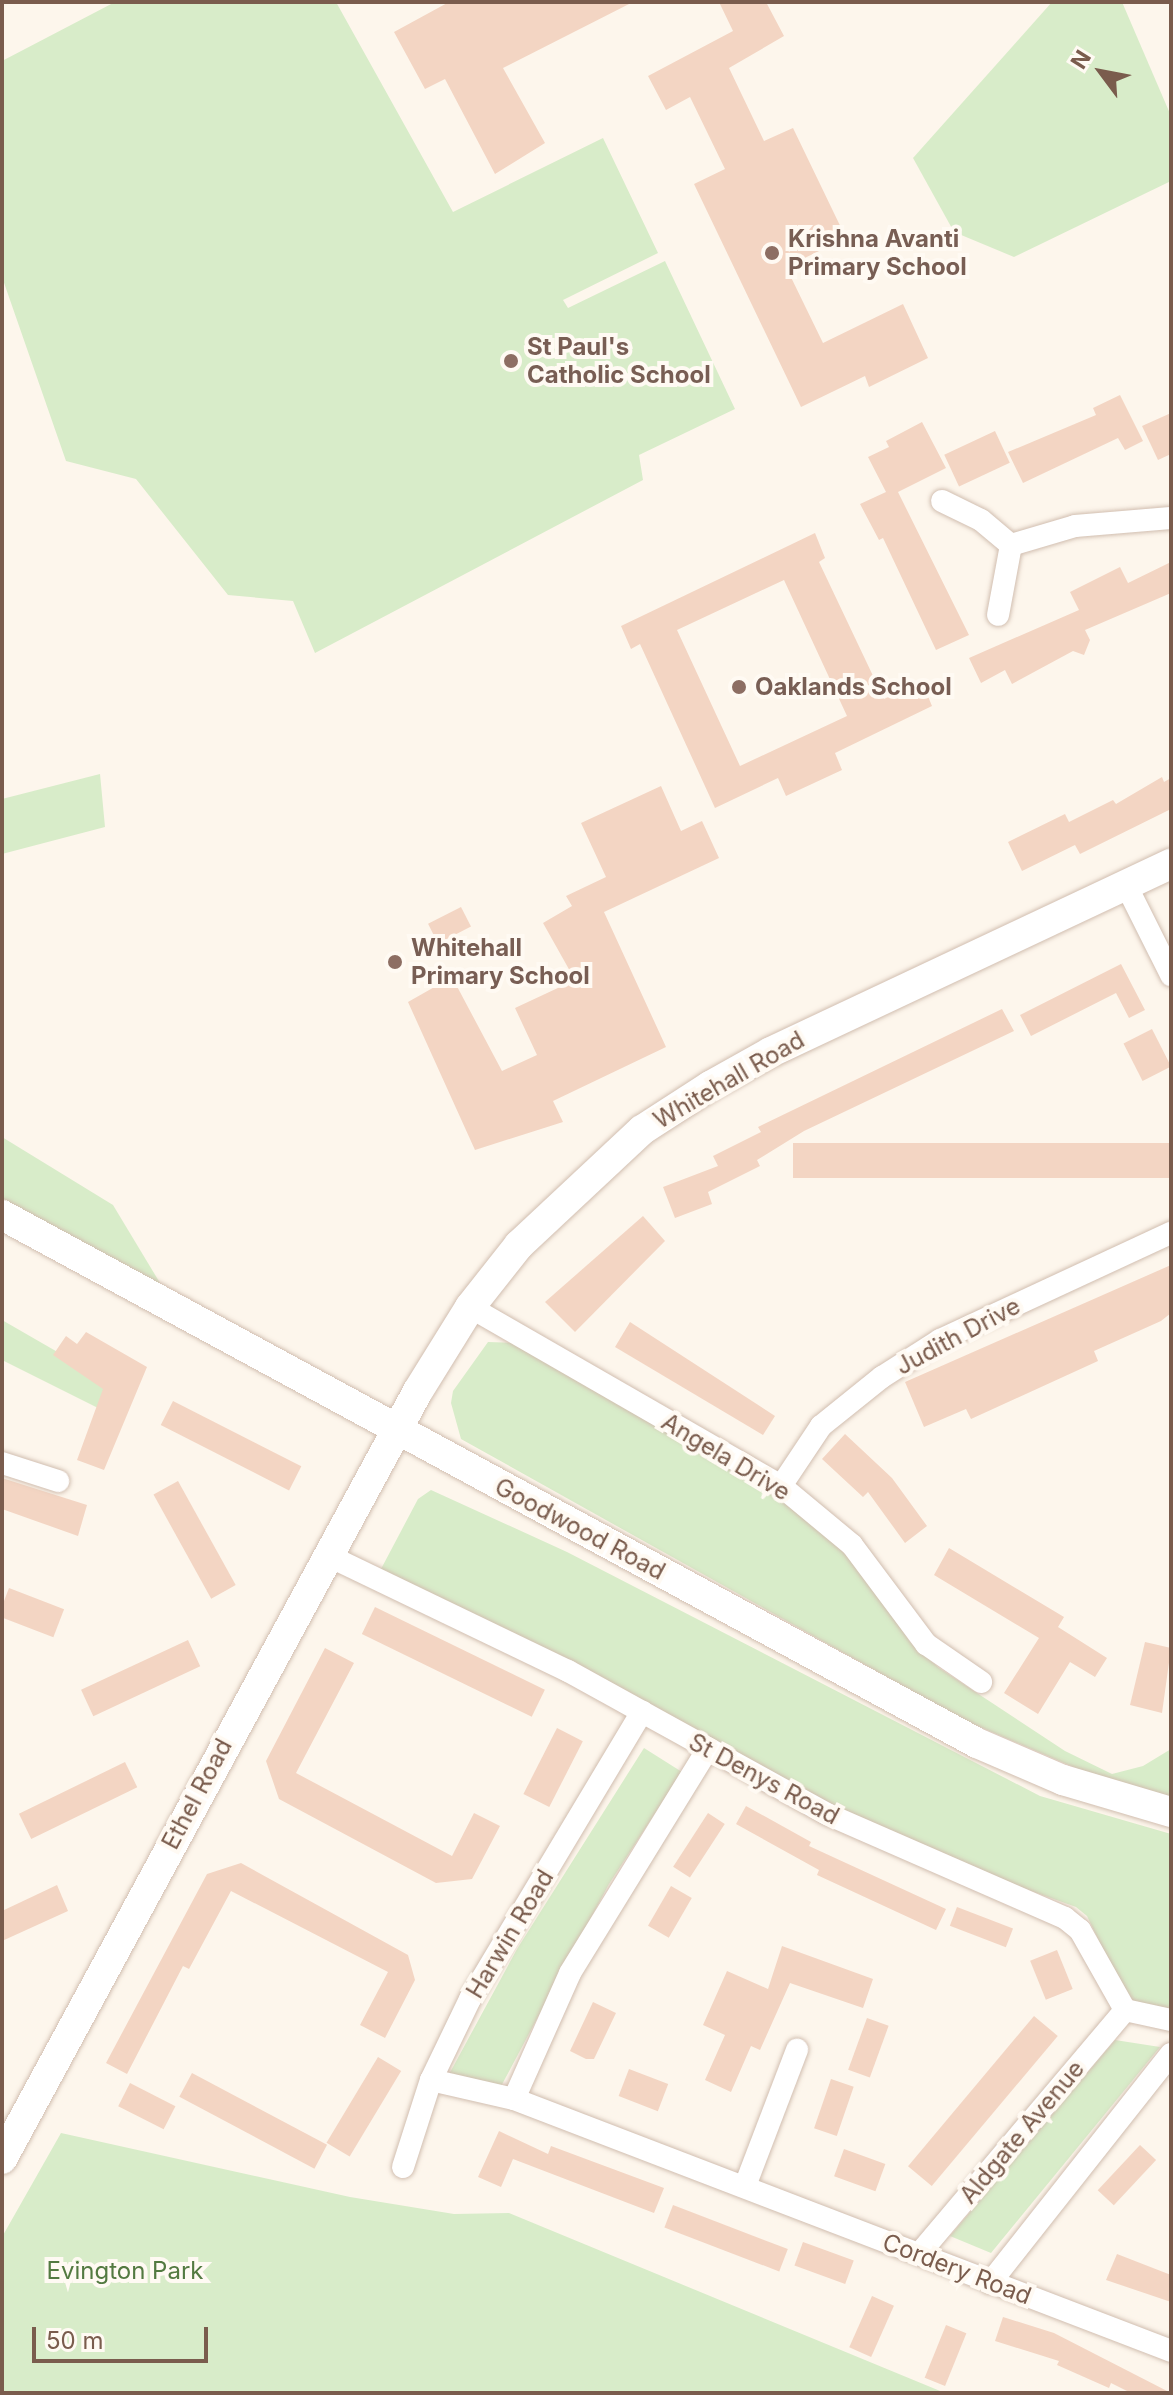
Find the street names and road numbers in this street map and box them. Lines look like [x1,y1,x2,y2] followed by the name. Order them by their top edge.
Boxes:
[649,1025,809,1135] street label: Whitehall Road
[891,1291,1025,1381] street label: Judith Drive
[656,1407,796,1507] street label: Angela Drive
[490,1472,670,1586] street label: Goodwood Road
[684,1727,844,1831] street label: St Denys Road
[156,1734,238,1854] street label: Ethel Road
[460,1865,560,2003] street label: Harwin Road
[954,2055,1090,2209] street label: Aldgate Avenue
[879,2227,1035,2311] street label: Cordery Road

